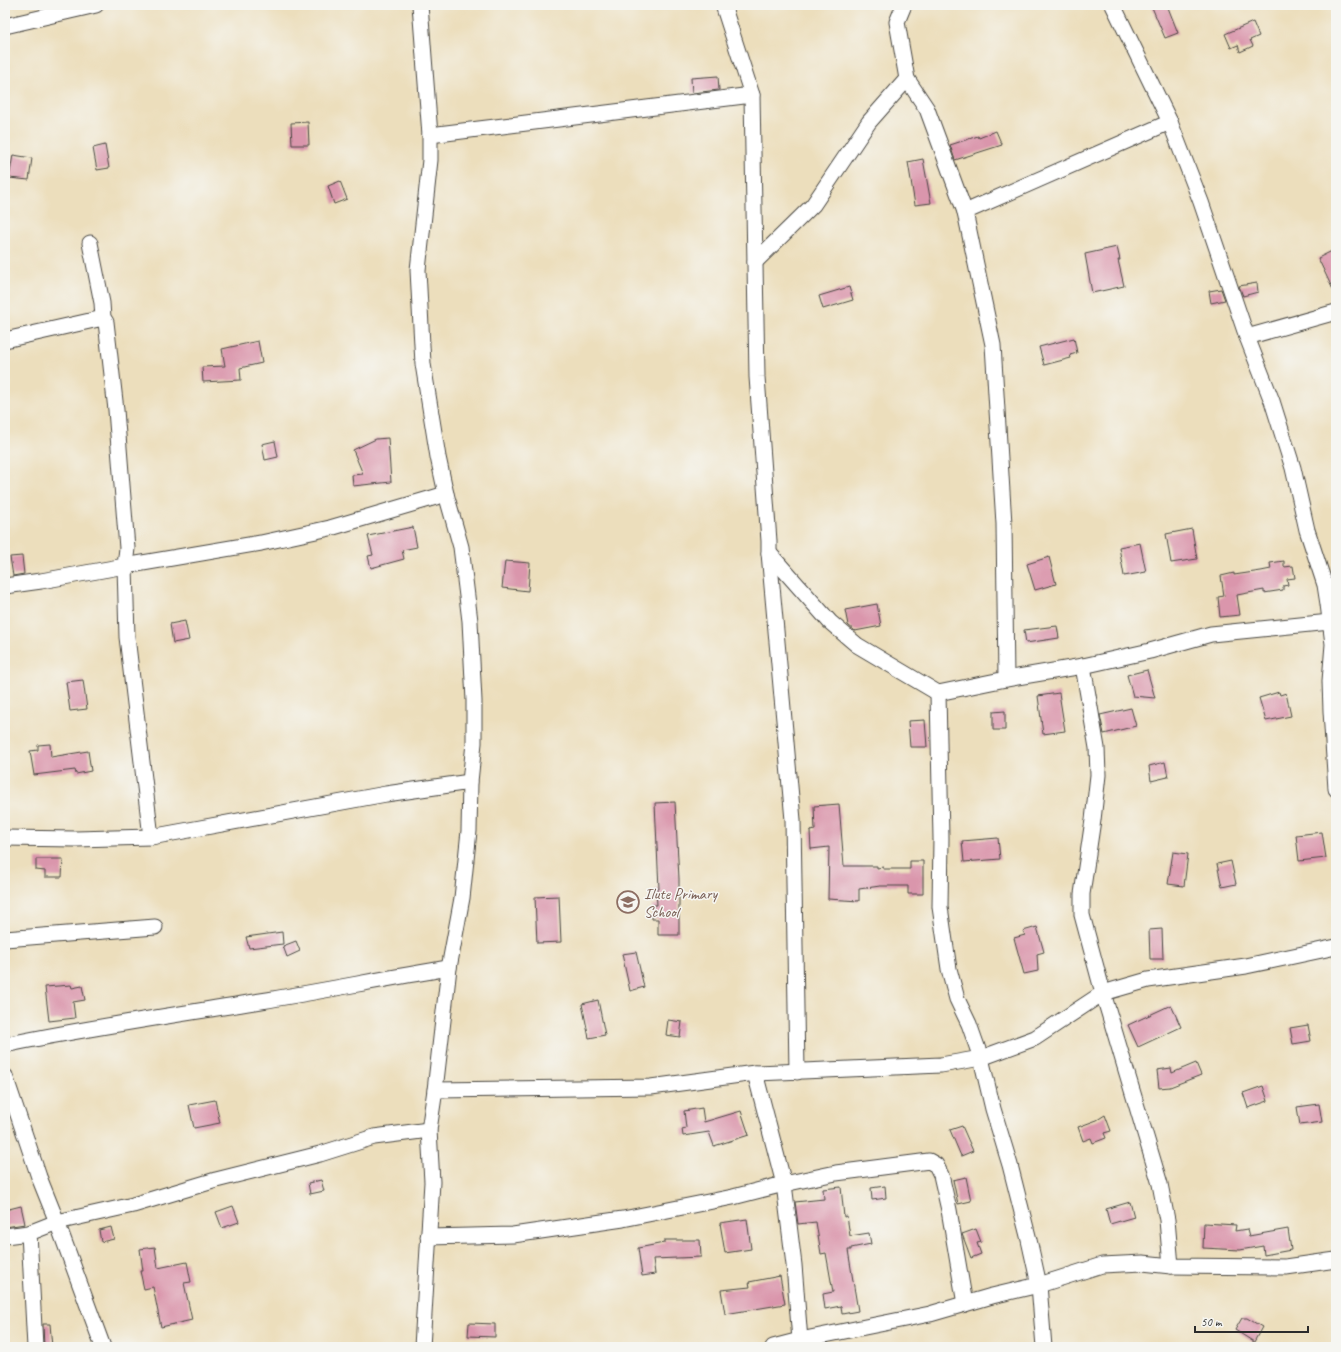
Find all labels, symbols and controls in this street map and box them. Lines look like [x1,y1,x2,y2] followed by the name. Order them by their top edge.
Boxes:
[644,884,719,922] place label: Ilute Primary School
[615,889,641,915] school or university icon: Ilute Primary School
[1195,1308,1308,1334] scale bar
[1201,1314,1223,1330] text: 50 m

